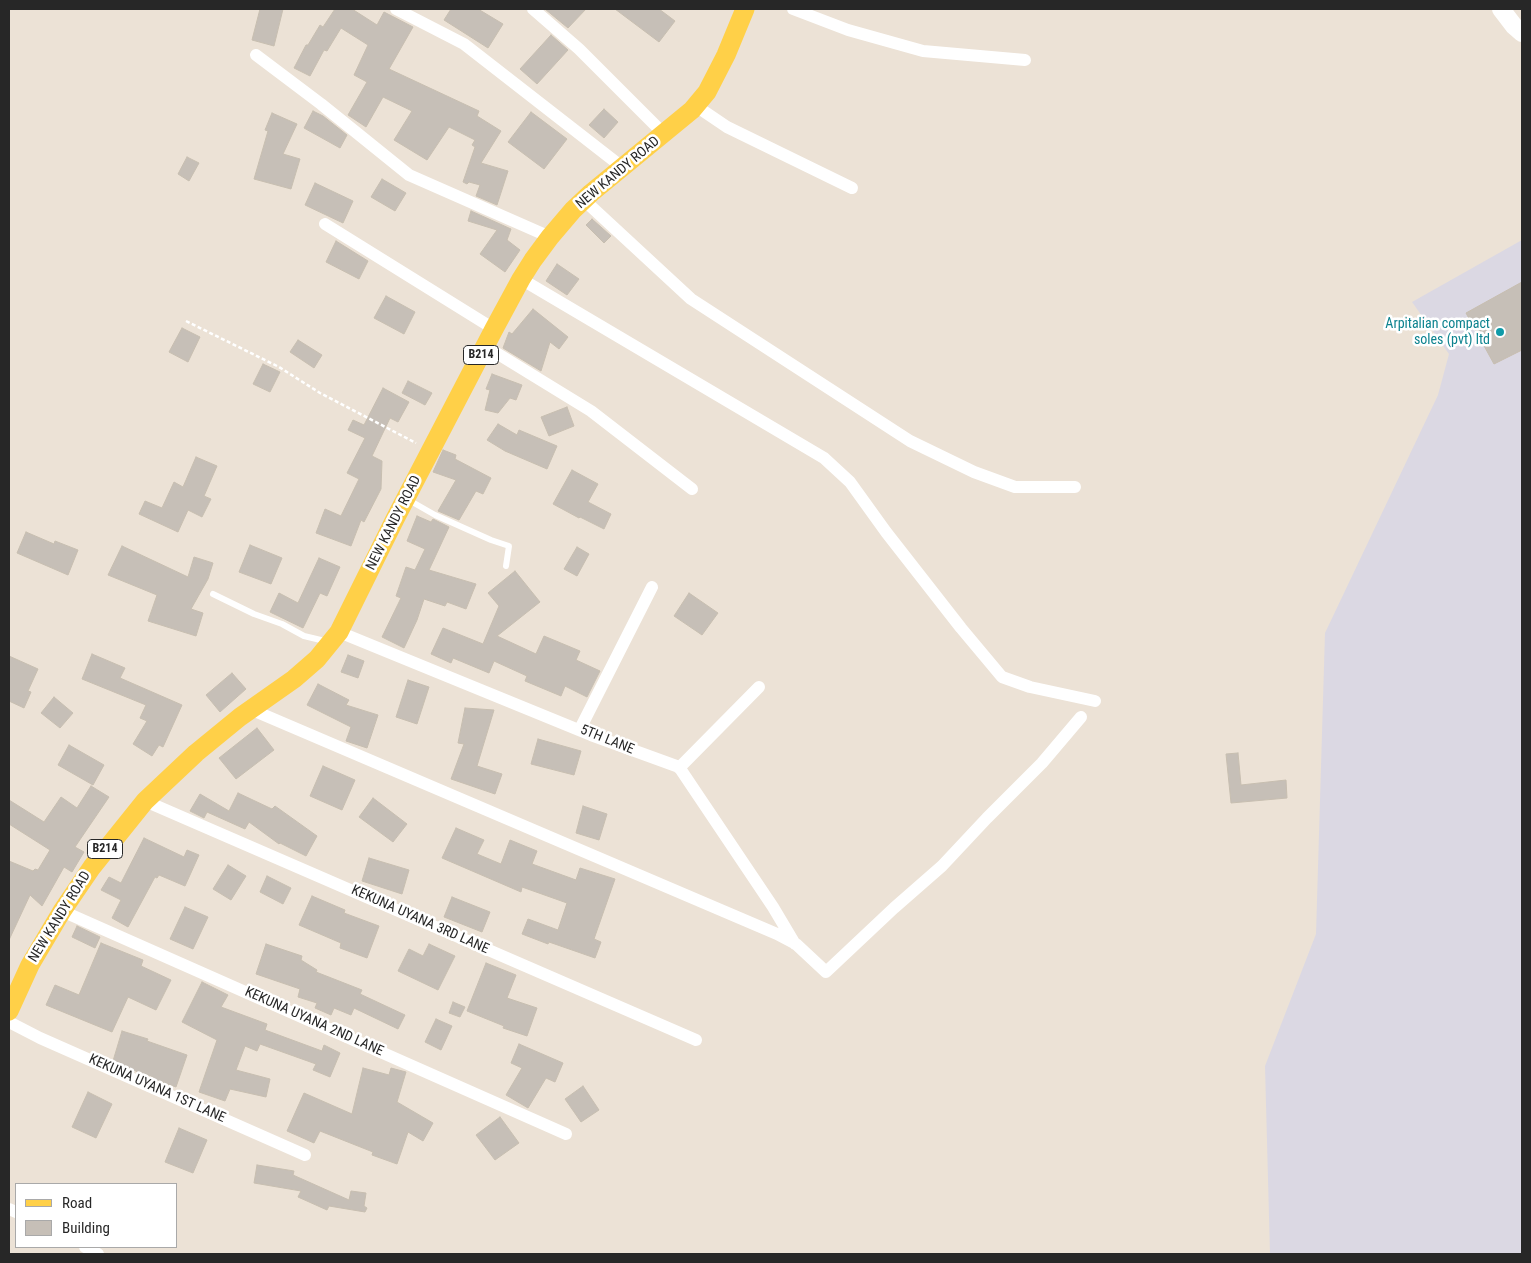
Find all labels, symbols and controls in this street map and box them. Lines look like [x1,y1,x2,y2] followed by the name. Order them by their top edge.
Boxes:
[573,133,663,213] street label: NEW KANDY ROAD
[1385,316,1490,348] place label: Arpitalian compact soles (pvt) ltd
[1494,326,1506,338] marker: Arpitalian compact soles (pvt) ltd
[464,346,498,364] road number: B214
[363,473,425,573] street label: NEW KANDY ROAD
[578,722,636,758] street label: 5TH LANE
[88,840,122,859] road number: B214
[25,868,95,966] street label: NEW KANDY ROAD
[349,882,491,958] street label: KEKUNA UYANA 3RD LANE
[242,984,386,1060] street label: KEKUNA UYANA 2ND LANE
[86,1051,228,1127] street label: KEKUNA UYANA 1ST LANE
[15,1183,178,1248] legend
[62,1194,92,1212] text: Road
[62,1219,110,1237] text: Building

